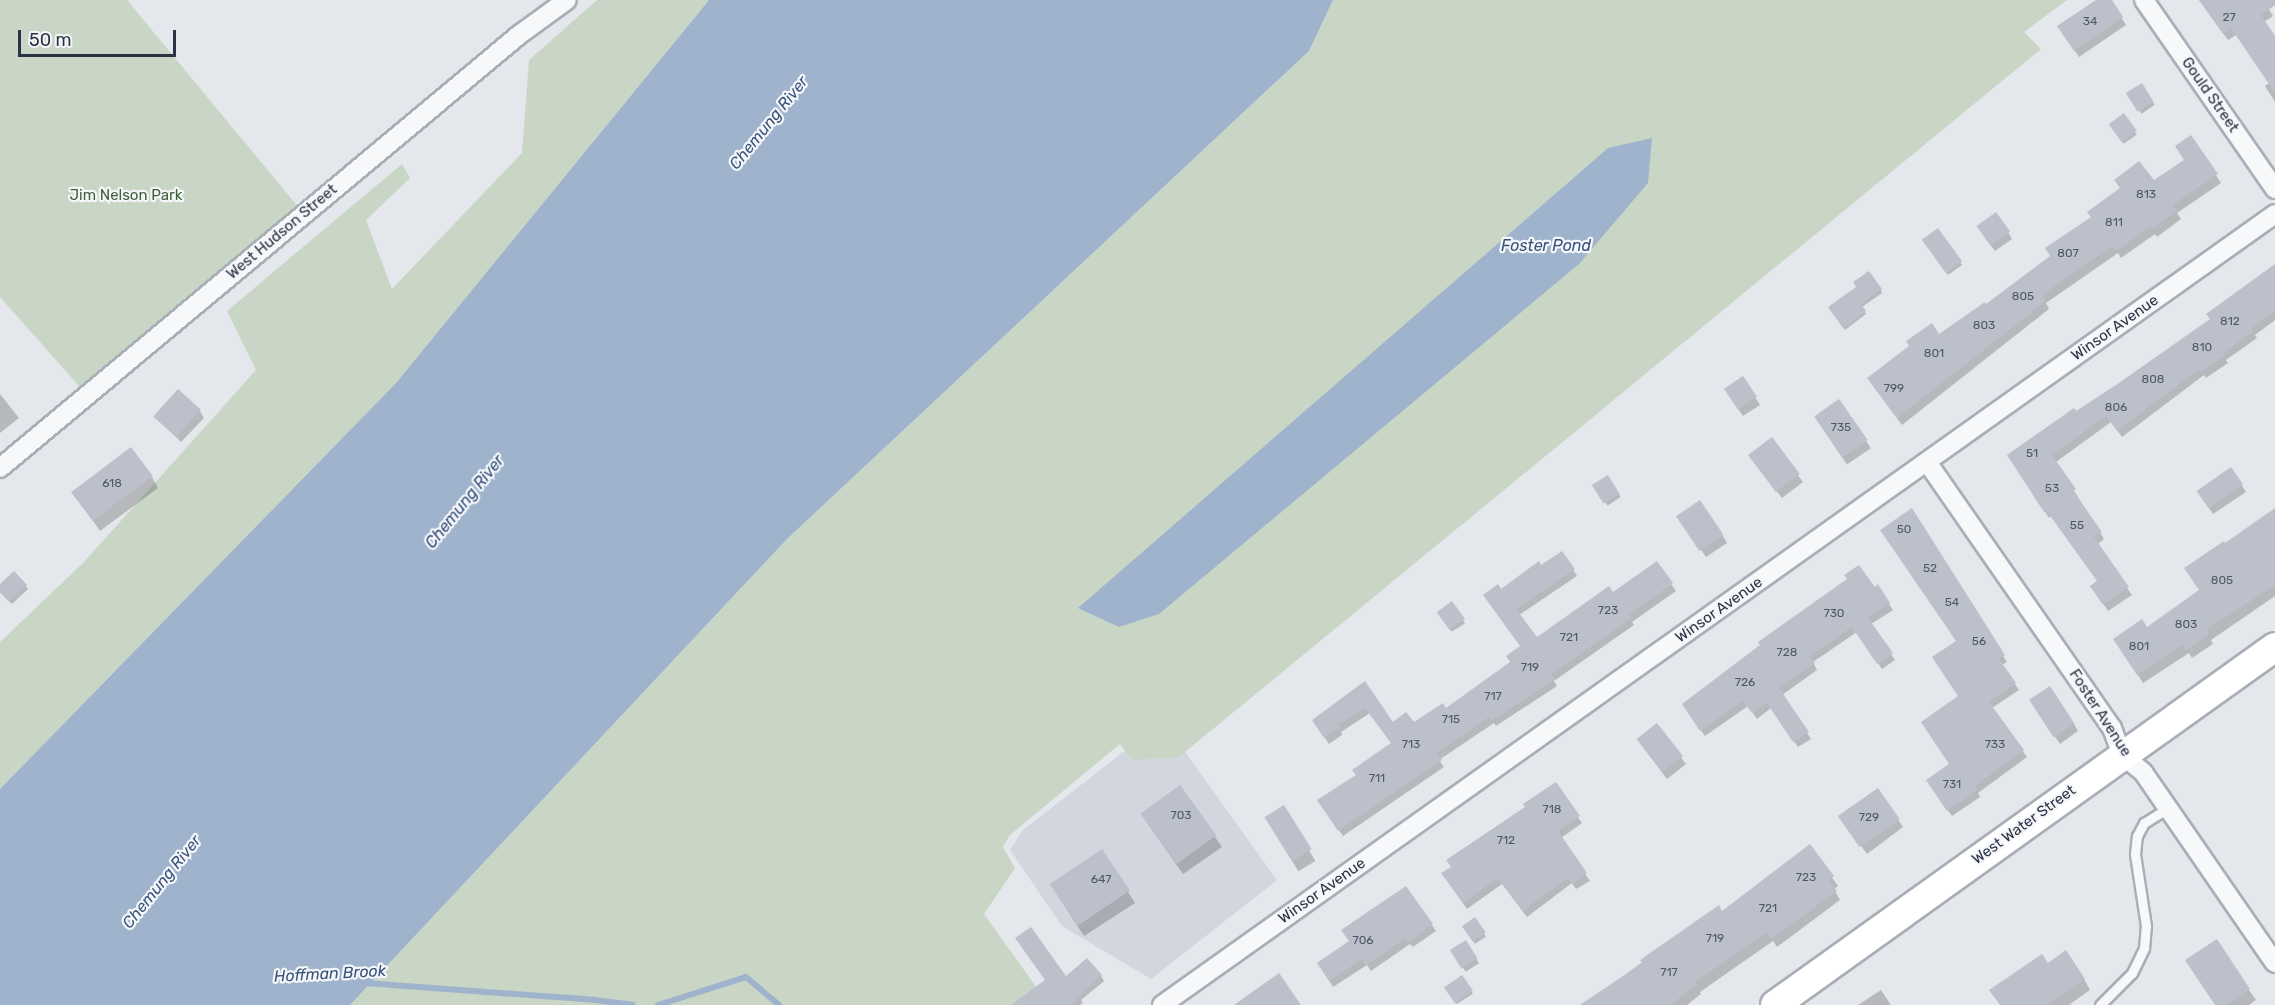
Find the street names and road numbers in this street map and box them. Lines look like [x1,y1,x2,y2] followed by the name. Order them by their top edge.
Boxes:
[2178,54,2242,136] street label: Gould Street
[223,181,341,283] street label: West Hudson Street
[2068,291,2162,365] street label: Winsor Avenue
[1672,573,1766,647] street label: Winsor Avenue
[2065,666,2135,760] street label: Foster Avenue
[1968,781,2080,869] street label: West Water Street
[1275,854,1369,928] street label: Winsor Avenue

